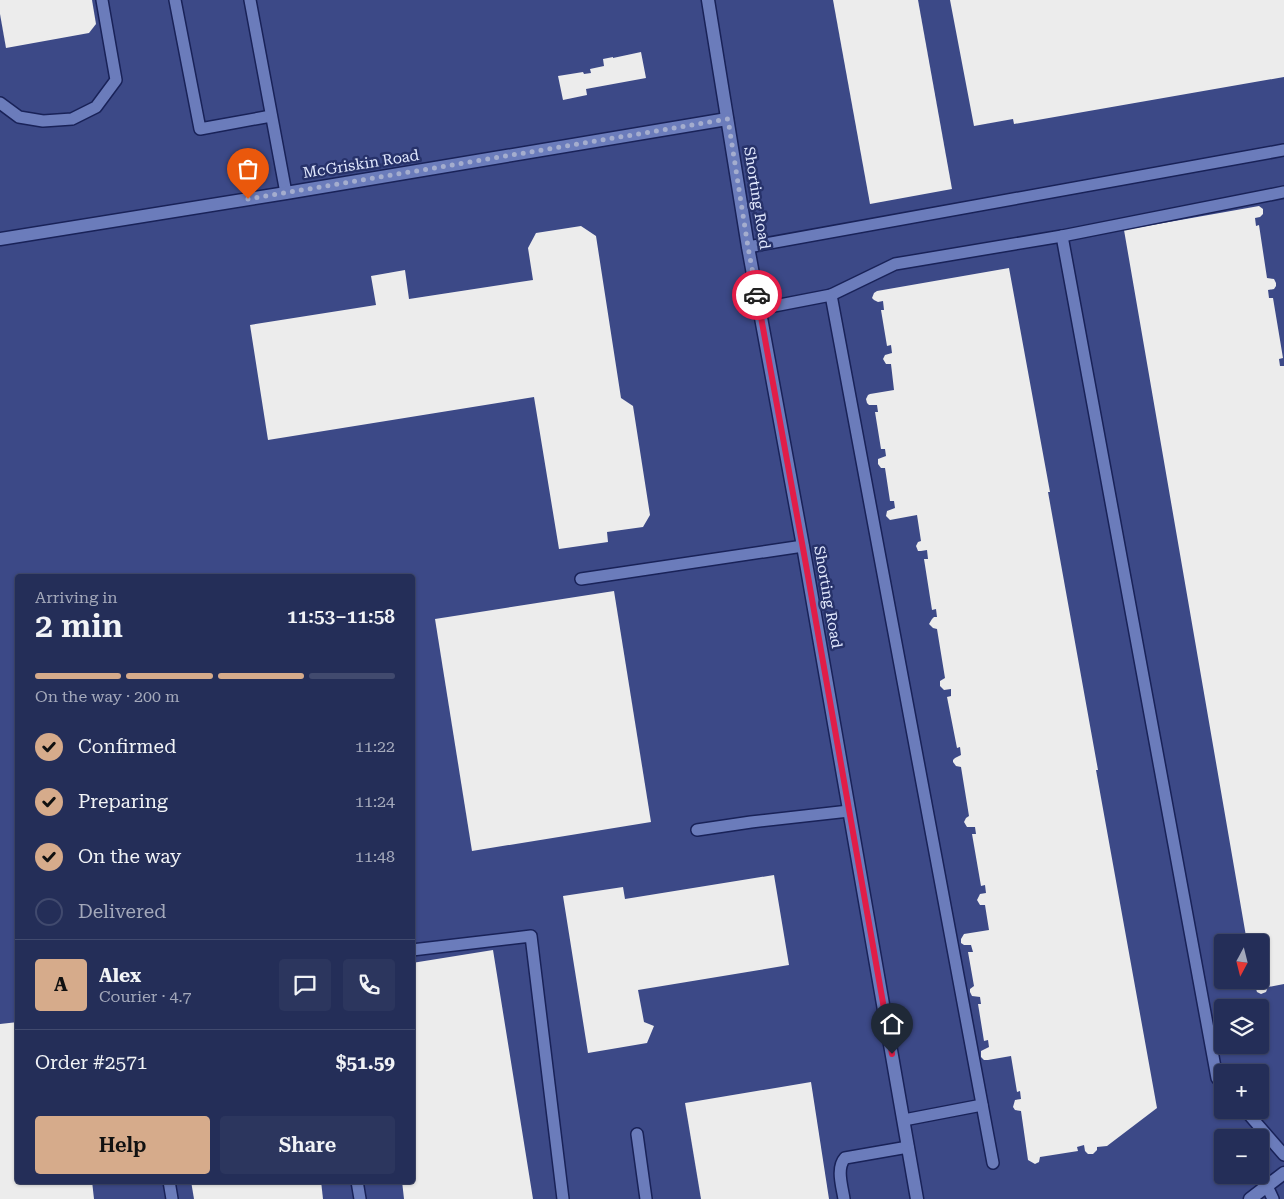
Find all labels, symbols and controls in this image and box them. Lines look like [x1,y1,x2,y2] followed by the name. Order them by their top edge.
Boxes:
[740,145,774,251] street label: Shorting Road
[302,146,421,182] street label: McGriskin Road
[227,148,269,199] pin
[234,155,262,183] icon: bag
[732,270,782,320] courier
[743,281,771,309] icon: car
[810,544,846,650] street label: Shorting Road
[35,588,118,607] text: Arriving in
[287,605,395,628] text: 11:53–11:58
[35,607,123,645] text: 2 min
[35,687,180,706] text: On the way · 200 m
[35,733,63,761] icon: check
[78,735,176,758] text: Confirmed
[355,737,395,756] text: 11:22
[35,788,63,816] icon: check
[78,790,168,813] text: Preparing
[355,792,395,811] text: 11:24
[35,843,63,871] icon: check
[78,845,181,868] text: On the way
[355,847,395,866] text: 11:48
[78,900,166,923] text: Delivered
[1214,934,1269,989] north arrow
[1214,934,1269,1184] map controls
[279,959,331,1011] button: chat
[343,959,395,1011] button: phone
[99,964,141,987] text: Alex
[54,973,68,996] text: A
[99,987,192,1006] text: Courier · 4.7
[1214,999,1269,1054] button: layers
[871,1003,913,1054] pin
[878,1010,906,1038] icon: home
[35,1051,147,1074] text: Order #2571
[336,1051,395,1074] text: $51.59
[1214,1064,1269,1119] button: +
[35,1116,210,1174] button: Help
[220,1116,395,1174] button: Share
[1214,1129,1269,1184] button: −

